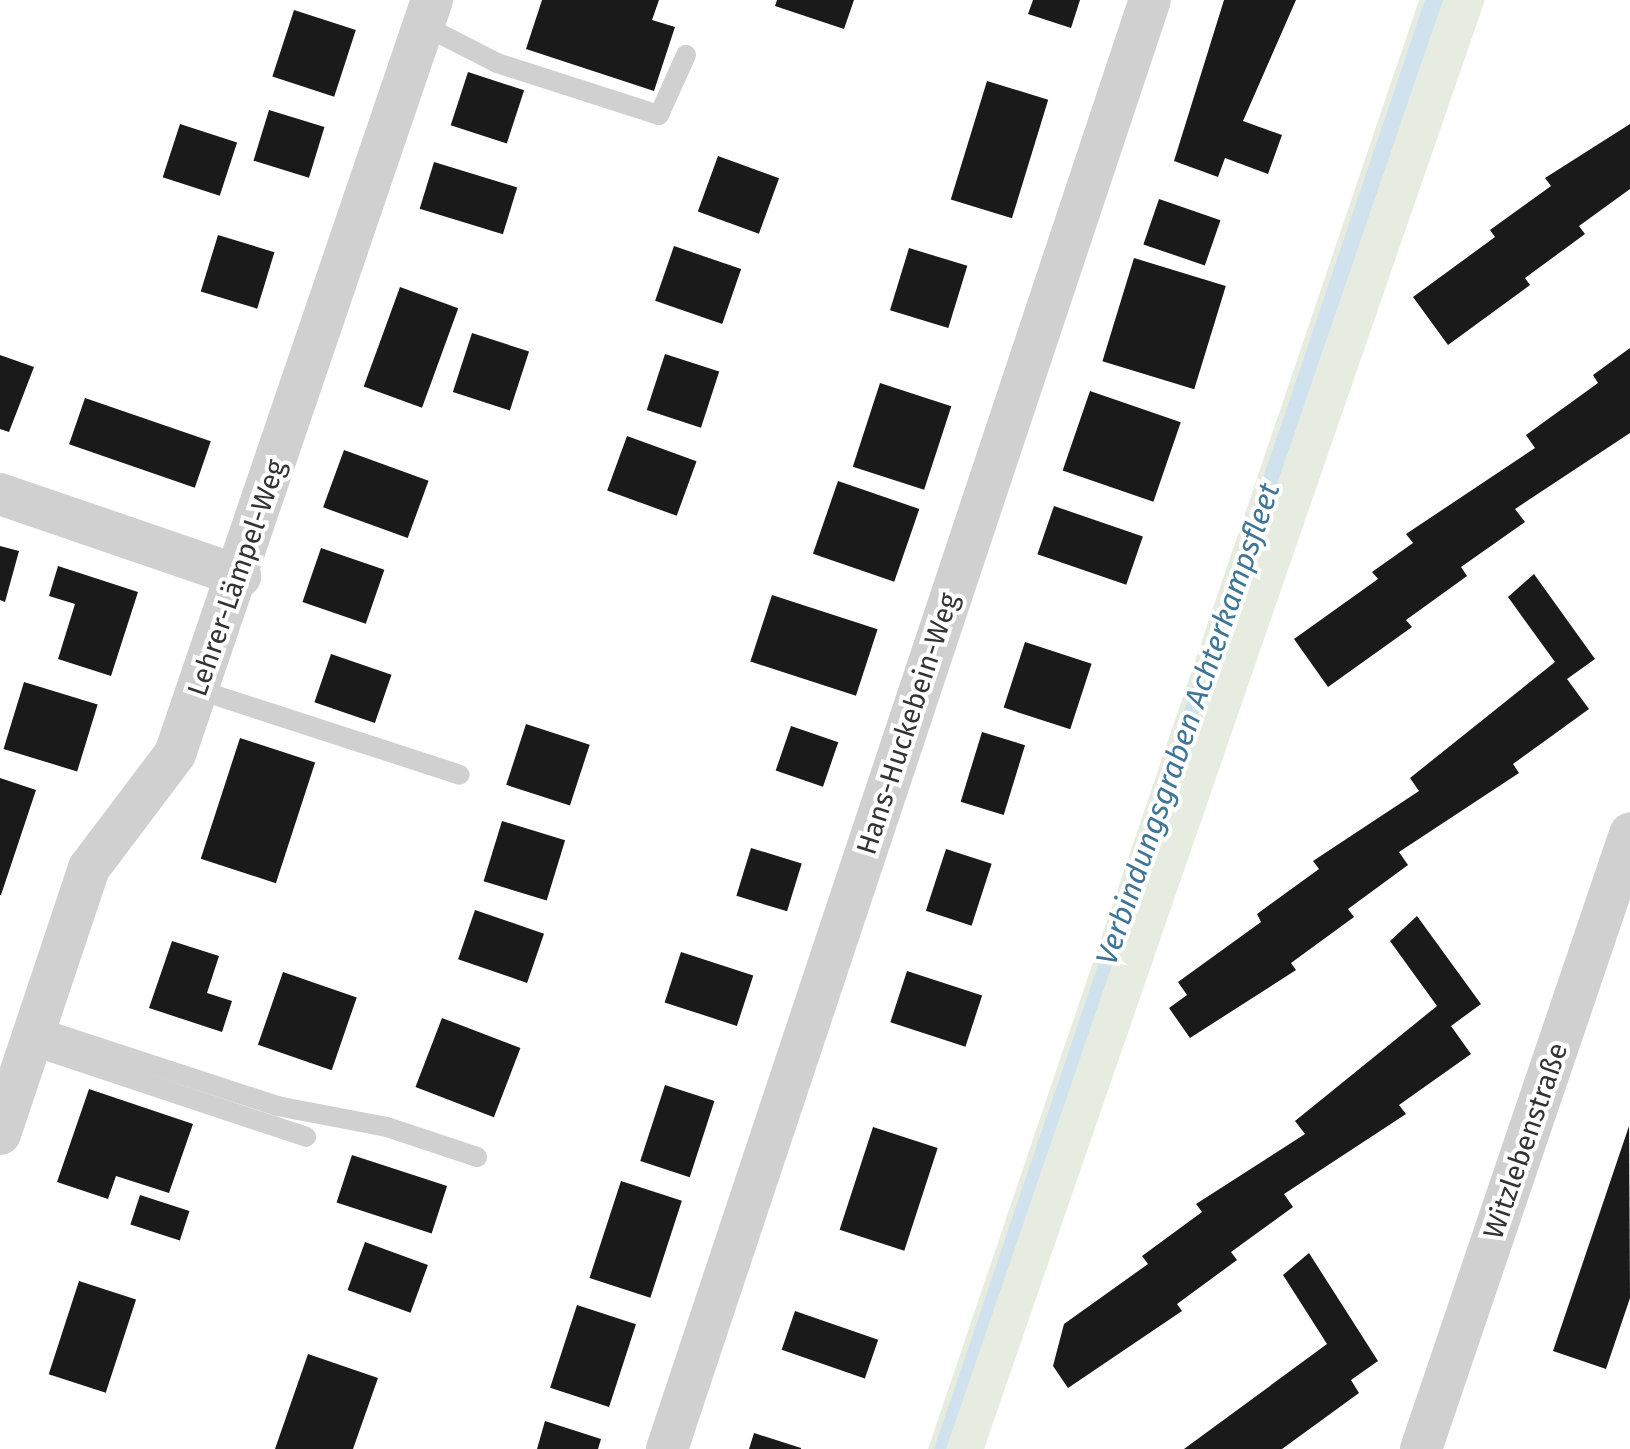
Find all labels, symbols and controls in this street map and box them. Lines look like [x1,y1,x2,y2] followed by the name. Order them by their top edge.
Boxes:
[181,455,293,701] street label: Lehrer-Lämpel-Weg
[1088,478,1288,970] water label: Verbindungsgraben Achterkampsfleet
[850,589,966,859] street label: Hans-Huckebein-Weg
[1477,1039,1575,1243] street label: Witzlebenstraße

